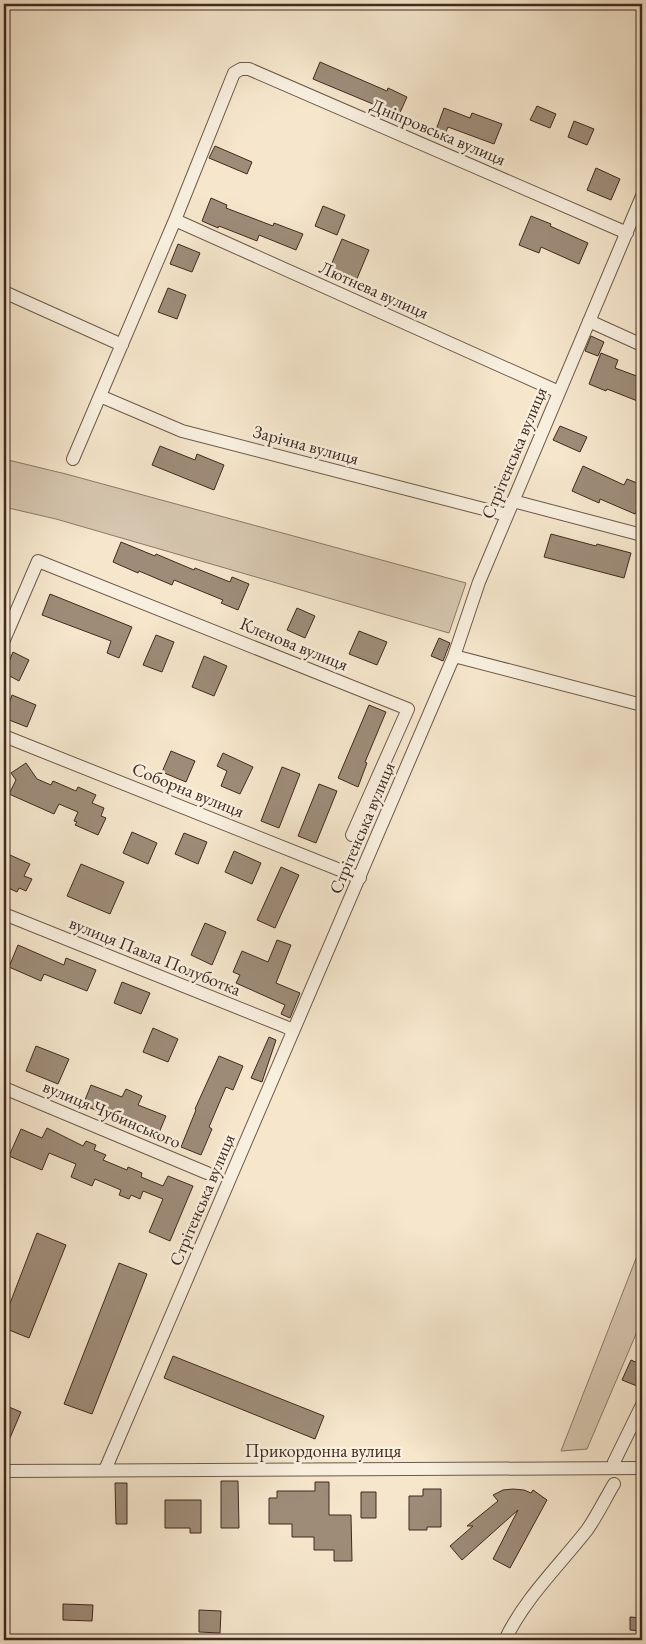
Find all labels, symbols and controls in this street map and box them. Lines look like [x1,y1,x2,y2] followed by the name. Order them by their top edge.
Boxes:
[367,93,509,170] street label: Дніпровська вулиця
[316,255,432,324] street label: Лютнева вулиця
[475,383,552,522] street label: Стрітенська вулиця
[251,419,362,470] street label: Зарічна вулиця
[237,611,352,676] street label: Кленова вулиця
[129,757,248,822] street label: Соборна вулиця
[323,758,400,897] street label: Стрітенська вулиця
[66,911,245,1001] street label: вулиця Павла Полуботка
[40,1074,185,1153] street label: вулиця Чубинського
[163,1130,240,1269] street label: Стрітенська вулиця
[245,1439,401,1462] street label: Прикордонна вулиця

